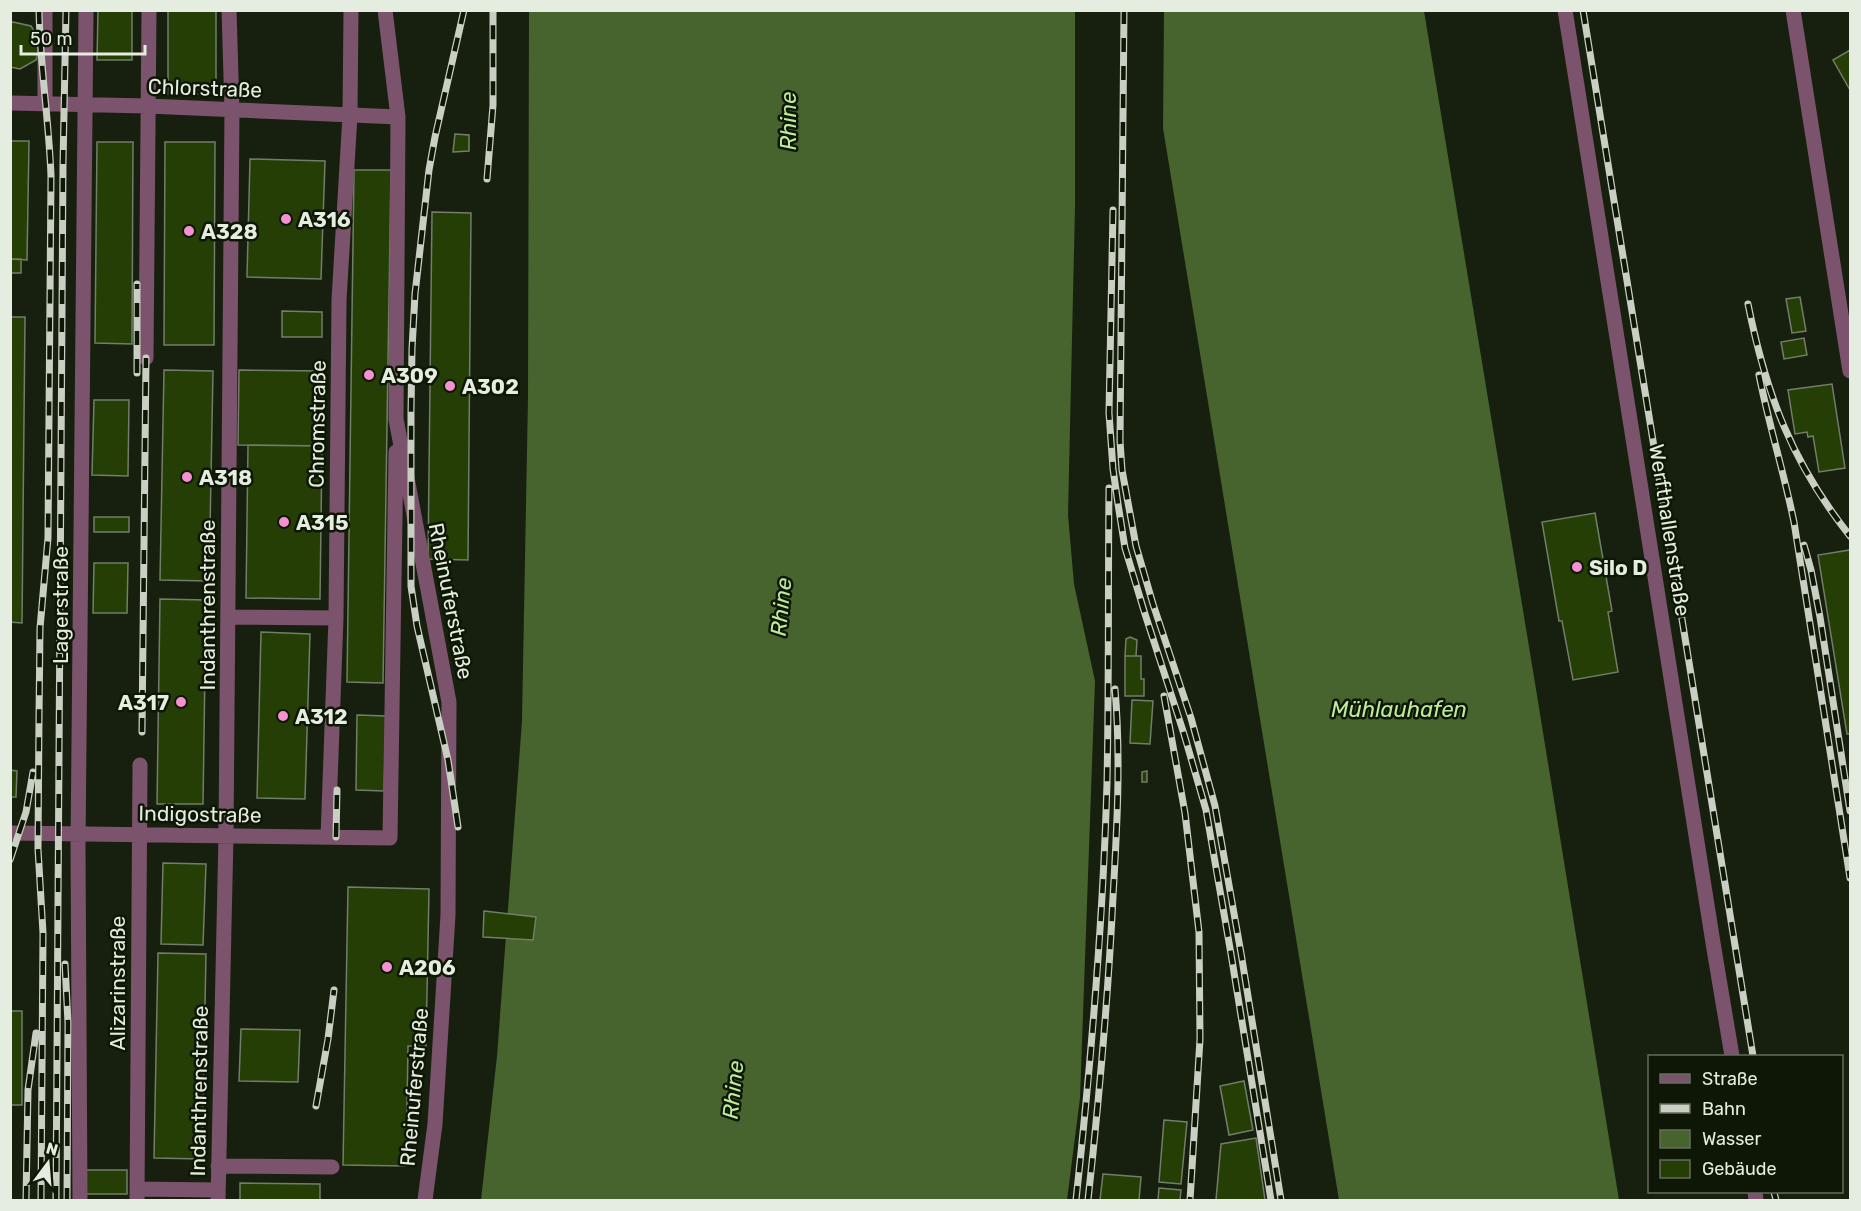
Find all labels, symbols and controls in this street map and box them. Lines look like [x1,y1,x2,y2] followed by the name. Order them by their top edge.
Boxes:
[21,18,146,56] scale bar
[30,28,73,50] text: 50 m
[147,74,263,102] street label: Chlorstraße
[775,92,802,150] water label: Rhine
[298,207,351,232] place label: A316
[279,212,293,226] marker: A316
[201,219,258,244] place label: A328
[182,224,196,238] marker: A328
[303,360,331,488] street label: Chromstraße
[381,363,438,388] place label: A309
[362,368,376,382] marker: A309
[462,374,519,399] place label: A302
[443,379,457,393] marker: A302
[1644,442,1696,618] street label: Werfthallenstraße
[199,465,252,490] place label: A318
[180,470,194,484] marker: A318
[296,510,349,535] place label: A315
[277,515,291,529] marker: A315
[195,520,220,690] street label: Indanthrenstraße
[424,521,478,681] street label: Rheinuferstraße
[48,546,73,664] street label: Lagerstraße
[1589,555,1647,580] place label: Silo D
[1570,560,1584,574] marker: Silo D
[765,576,797,638] water label: Rhine
[118,690,169,715] place label: A317
[174,695,188,709] marker: A317
[1331,696,1467,723] water label: Mühlauhafen
[295,704,348,729] place label: A312
[276,709,290,723] marker: A312
[138,800,262,828] street label: Indigostraße
[105,916,130,1050] street label: Alizarinstraße
[399,955,456,980] place label: A206
[380,960,394,974] marker: A206
[185,1005,213,1177] street label: Indanthrenstraße
[395,1007,433,1167] street label: Rheinuferstraße
[1648,1055,1843,1193] legend
[717,1059,749,1121] water label: Rhine
[1702,1068,1758,1090] text: Straße
[1702,1098,1746,1120] text: Bahn
[1702,1128,1761,1150] text: Wasser
[18,1133,78,1193] north arrow
[44,1138,60,1160] text: N
[1702,1158,1777,1180] text: Gebäude

